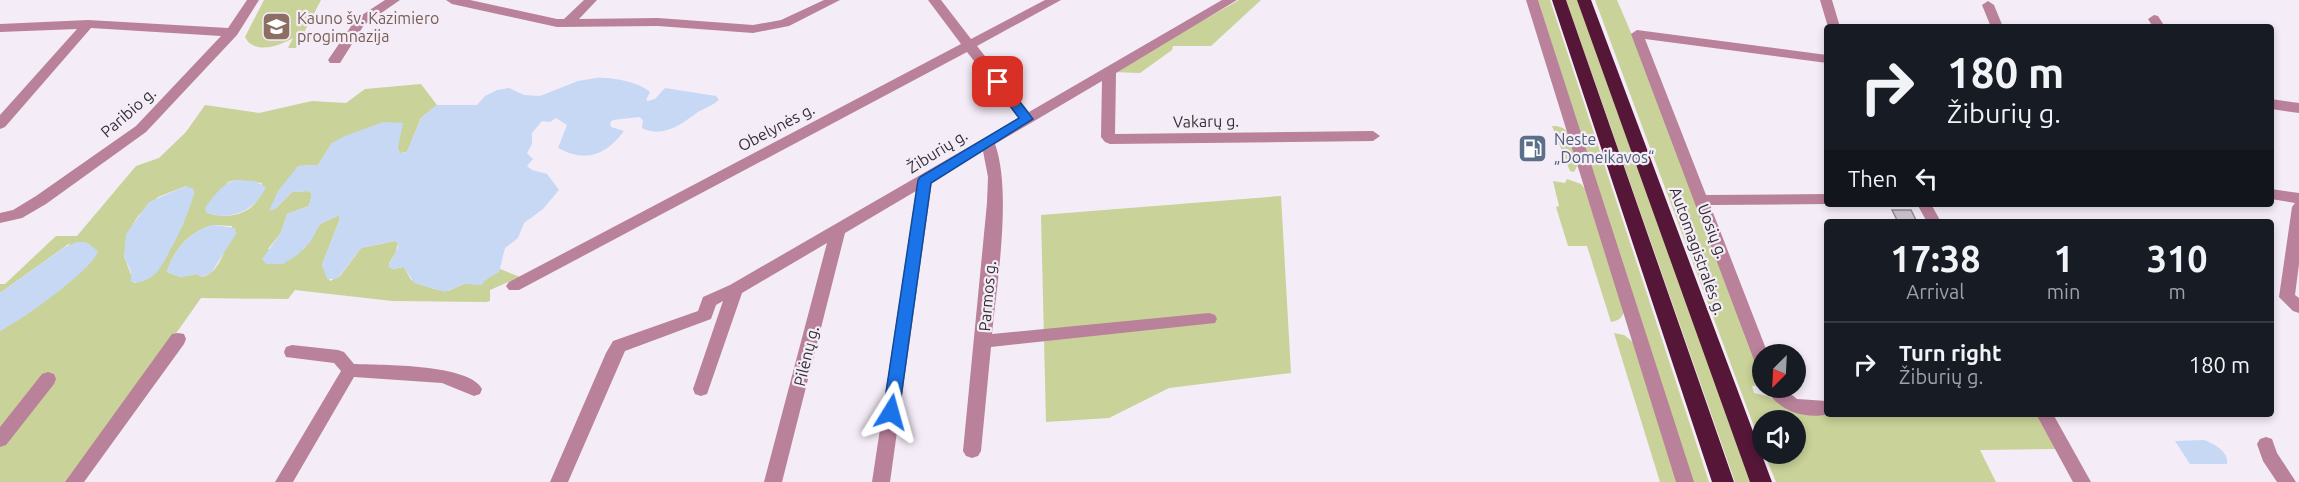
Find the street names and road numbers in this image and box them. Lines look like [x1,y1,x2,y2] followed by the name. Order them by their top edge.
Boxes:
[97,83,159,141] street label: Paribio g.
[735,99,817,155] street label: Obelynės g.
[1173,111,1239,131] street label: Vakarų g.
[903,125,970,177] street label: Žiburių g.
[1667,185,1729,317] street label: Automagistralės g.
[1694,201,1732,261] street label: Uosių g.
[975,260,999,332] street label: Parmos g.
[790,324,822,388] street label: Pilėnų g.

